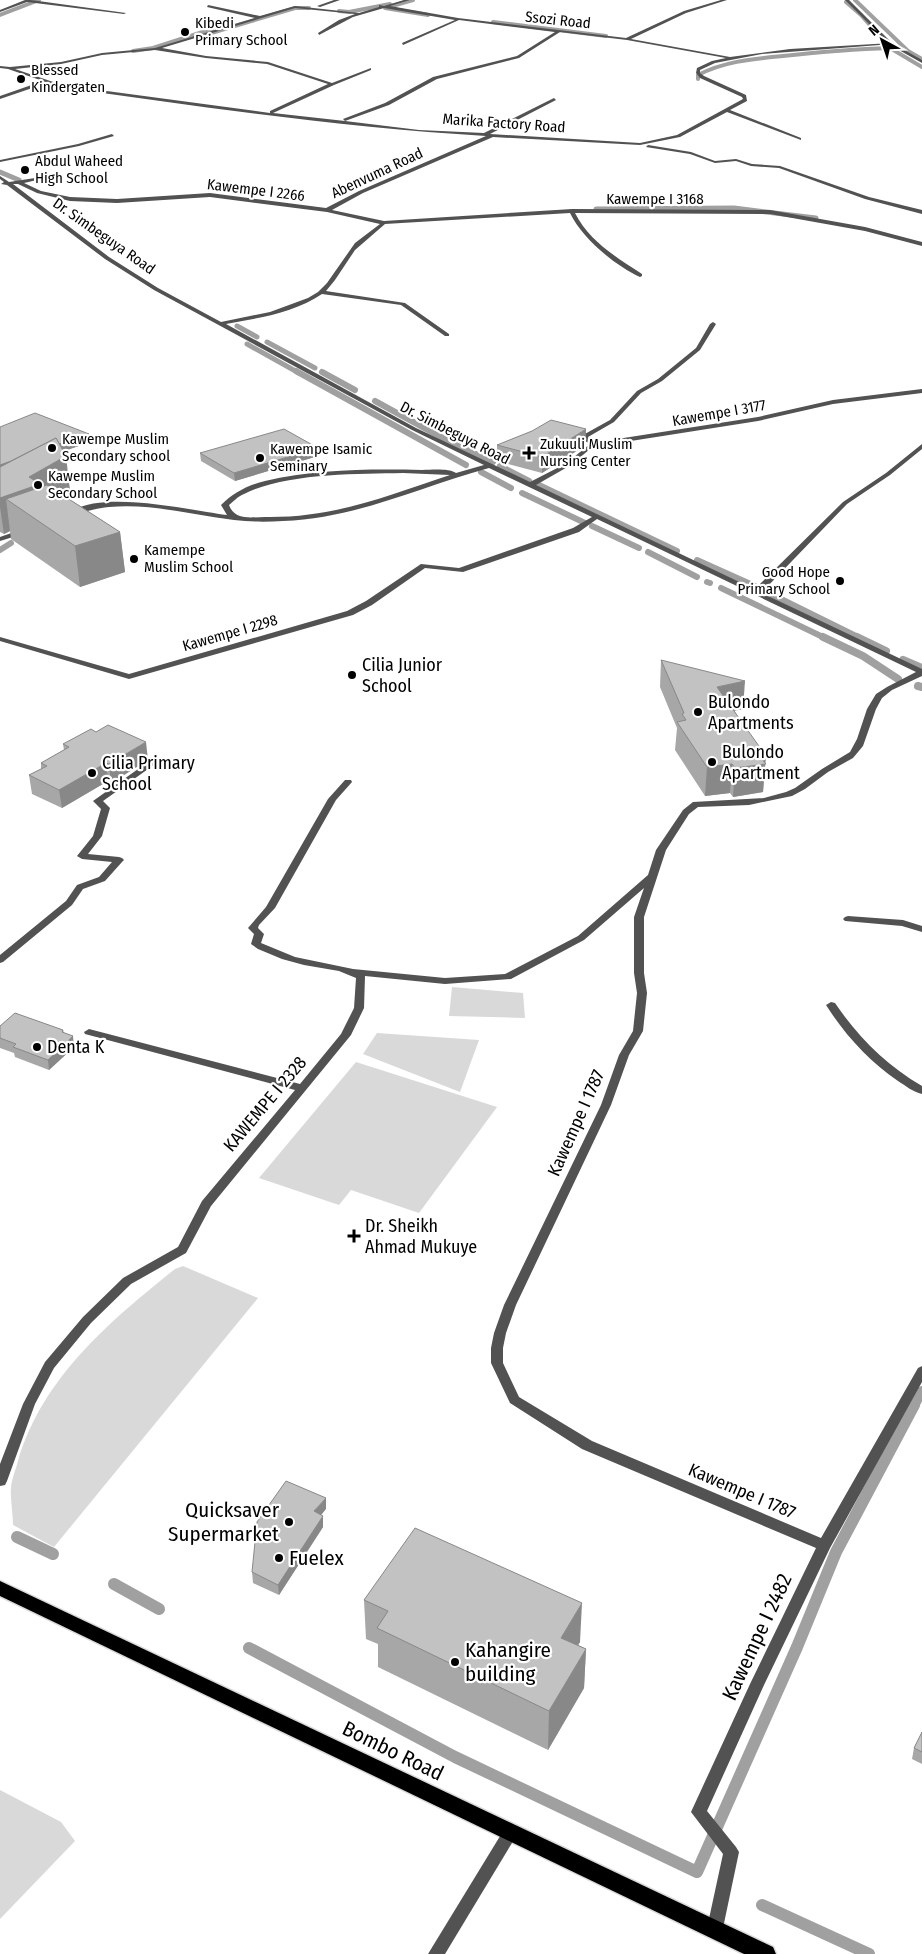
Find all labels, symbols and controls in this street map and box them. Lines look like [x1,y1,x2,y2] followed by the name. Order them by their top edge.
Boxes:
[524,8,592,32] street label: Ssozi Road
[195,14,287,49] place label: Kibedi Primary School
[857,15,907,65] north arrow
[865,21,883,40] text: N
[179,26,191,38] marker: Kibedi Primary School
[31,61,105,96] place label: Blessed Kindergaten
[15,73,27,85] marker: Blessed Kindergaten
[442,110,566,136] street label: Marika Factory Road
[328,144,426,202] street label: Abenvuma Road
[35,152,123,187] place label: Abdul Waheed High School
[19,164,31,176] marker: Abdul Waheed High School
[206,175,306,205] street label: Kawempe I 2266
[606,190,704,208] street label: Kawempe I 3168
[49,194,159,278] street label: Dr. Simbeguya Road
[671,396,767,430] street label: Kawempe I 3177
[397,398,513,468] street label: Dr. Simbeguya Road
[62,430,170,465] place label: Kawempe Muslim Secondary school
[540,435,633,470] place label: Zukuuli Muslim Nursing Center
[270,440,373,475] place label: Kawempe Isamic Seminary
[46,442,58,454] marker: Kawempe Muslim Secondary school
[522,446,536,460] marker: Zukuuli Muslim Nursing Center
[254,452,266,464] marker: Kawempe Isamic Seminary
[48,467,157,502] place label: Kawempe Muslim Secondary School
[32,479,44,491] marker: Kawempe Muslim Secondary School
[144,541,233,576] place label: Kamempe Muslim School
[128,553,140,565] marker: Kamempe Muslim School
[738,563,830,598] place label: Good Hope Primary School
[834,575,846,587] marker: Good Hope Primary School
[180,611,280,655] street label: Kawempe I 2298
[362,654,443,697] place label: Cilia Junior School
[346,669,358,681] marker: Cilia Junior School
[708,691,794,734] place label: Bulondo Apartments
[692,706,704,718] marker: Bulondo Apartments
[722,741,800,784] place label: Bulondo Apartment
[102,752,195,795] place label: Cilia Primary School
[706,756,718,768] marker: Bulondo Apartment
[86,767,98,779] marker: Cilia Primary School
[47,1036,105,1058] place label: Denta K
[31,1041,43,1053] marker: Denta K
[219,1052,311,1156] street label: KAWEMPE I 2328
[543,1066,609,1180] street label: Kawempe I 1787
[365,1215,477,1258] place label: Dr. Sheikh Ahmad Mukuye
[347,1229,361,1243] marker: Dr. Sheikh Ahmad Mukuye
[685,1459,799,1523] street label: Kawempe I 1787
[168,1497,280,1547] place label: Quicksaver Supermarket
[283,1516,295,1528] marker: Quicksaver Supermarket
[289,1545,344,1571] place label: Fuelex
[273,1552,285,1564] marker: Fuelex
[716,1569,798,1705] street label: Kawempe I 2482
[465,1637,551,1687] place label: Kahangire building
[449,1656,461,1668] marker: Kahangire building
[338,1715,448,1787] street label: Bombo Road

